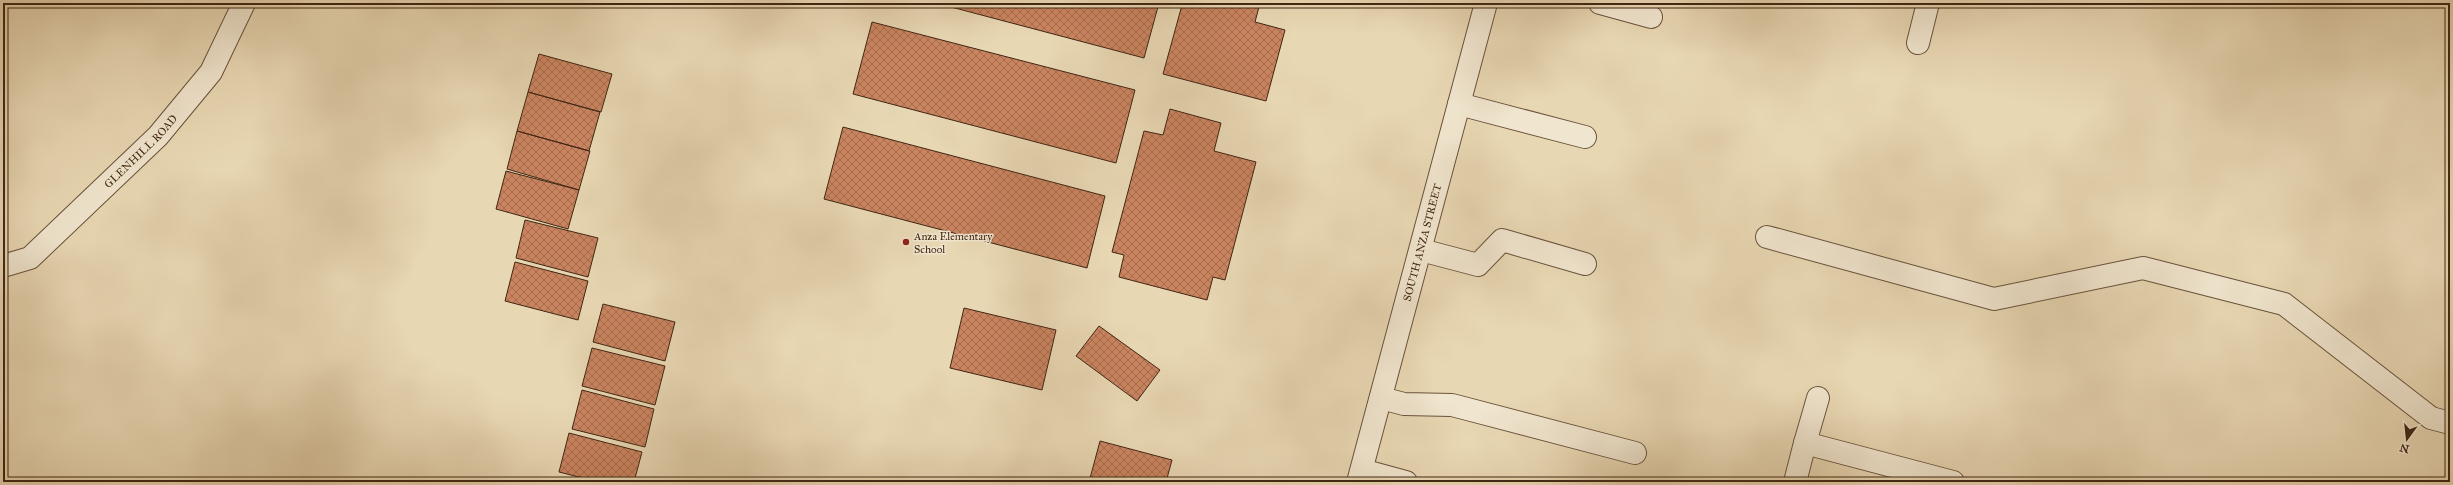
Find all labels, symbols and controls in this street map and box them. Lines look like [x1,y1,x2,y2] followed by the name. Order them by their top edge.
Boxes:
[102,112,180,191] street label: GLENHILL ROAD
[1401,182,1445,303] street label: SOUTH ANZA STREET
[913,230,993,256] place label: Anza Elementary School
[901,237,911,247] marker: Anza Elementary School
[2387,419,2427,459] north arrow
[2398,441,2411,456] text: N

